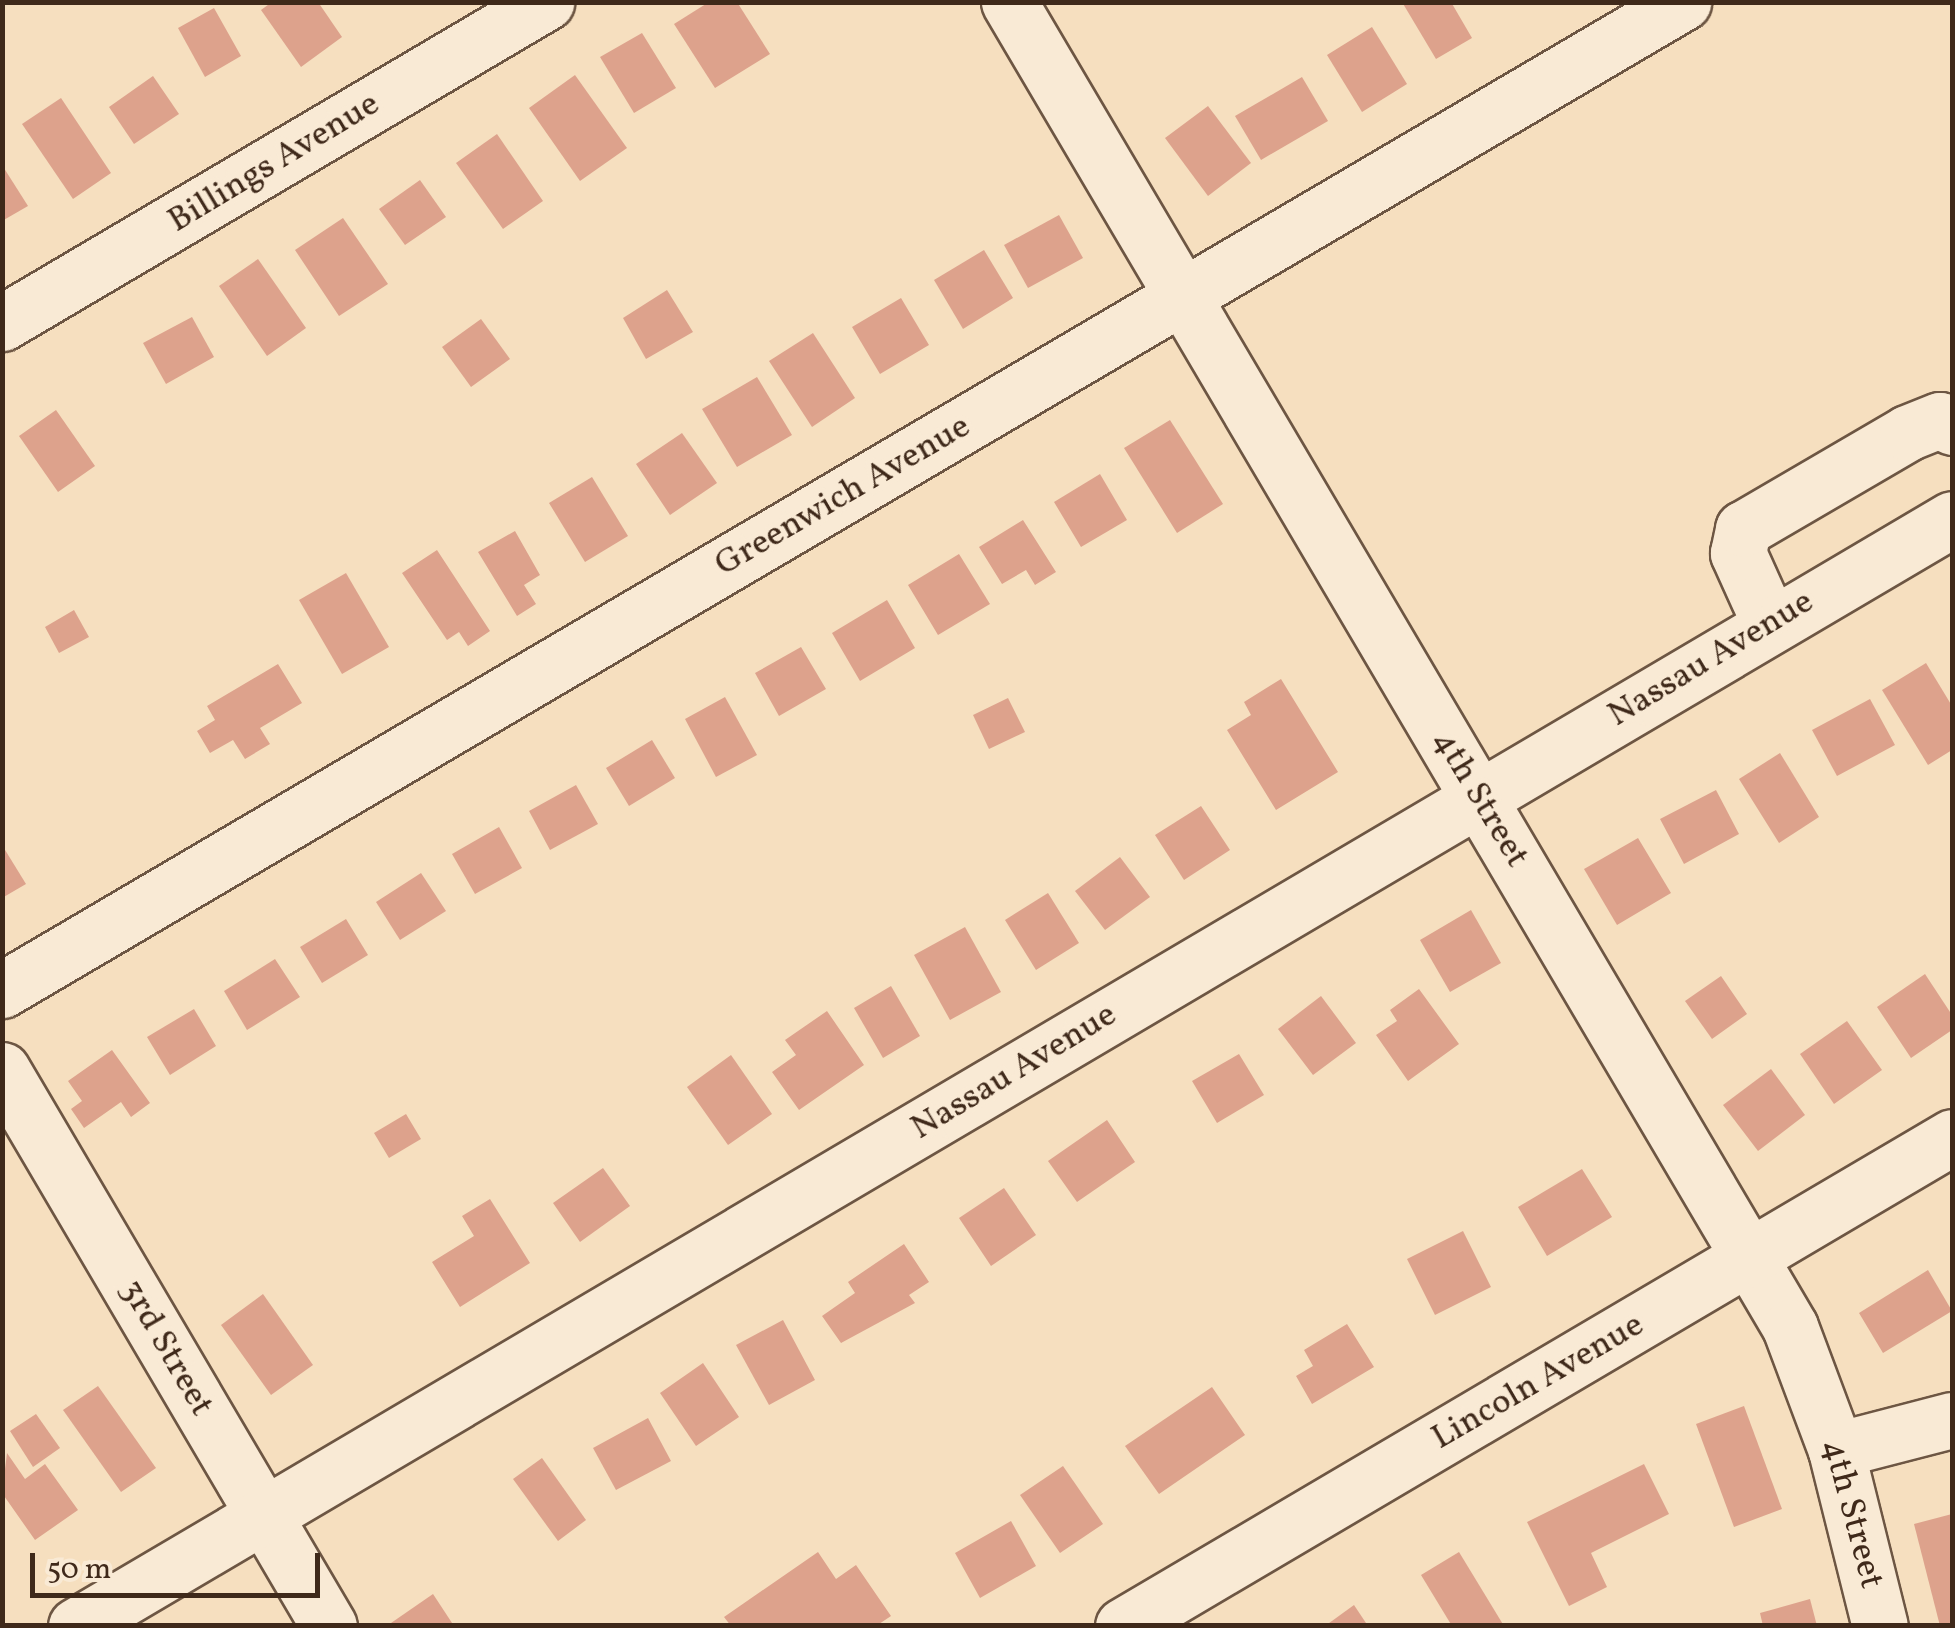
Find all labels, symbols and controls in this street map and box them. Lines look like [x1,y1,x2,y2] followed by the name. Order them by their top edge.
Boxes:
[161,83,387,243] street label: Billings Avenue
[708,406,978,586] street label: Greenwich Avenue
[1601,581,1821,737] street label: Nassau Avenue
[1423,723,1537,875] street label: 4th Street
[904,994,1124,1150] street label: Nassau Avenue
[110,1272,222,1424] street label: 3rd Street
[1425,1304,1651,1460] street label: Lincoln Avenue
[1812,1435,1892,1593] street label: 4th Street
[35,1533,325,1595] scale bar
[47,1549,111,1591] text: 50 m

